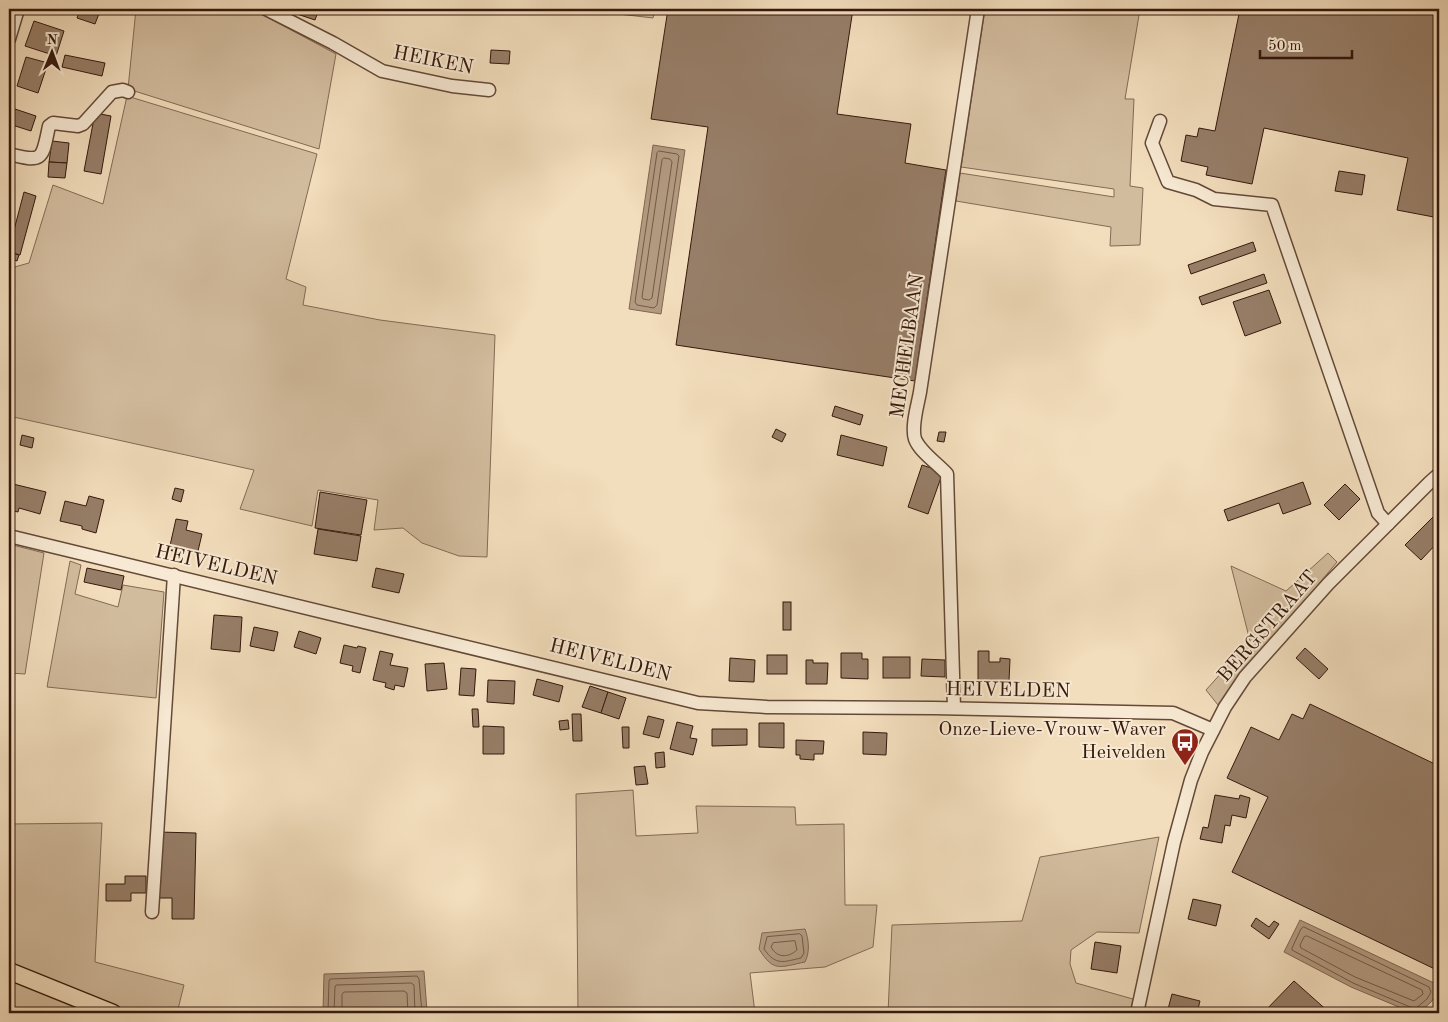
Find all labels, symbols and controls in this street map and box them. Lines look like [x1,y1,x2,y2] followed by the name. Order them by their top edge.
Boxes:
[28,28,78,78] north arrow
[1260,28,1353,60] scale bar
[47,33,58,47] text: N
[1268,39,1302,54] text: 50 m
[391,43,475,79] street label: HEIKEN
[888,272,928,420] street label: MECHELBAAN
[153,542,279,590] street label: HEIVELDEN
[1214,567,1322,687] street label: BERGSTRAAT
[547,636,673,686] street label: HEIVELDEN
[945,680,1071,702] street label: HEIVELDEN
[938,720,1166,763] place label: Onze-Lieve-Vrouw-Waver Heivelden
[1170,727,1200,766] bus stop icon: Onze-Lieve-Vrouw-Waver Heivelden

